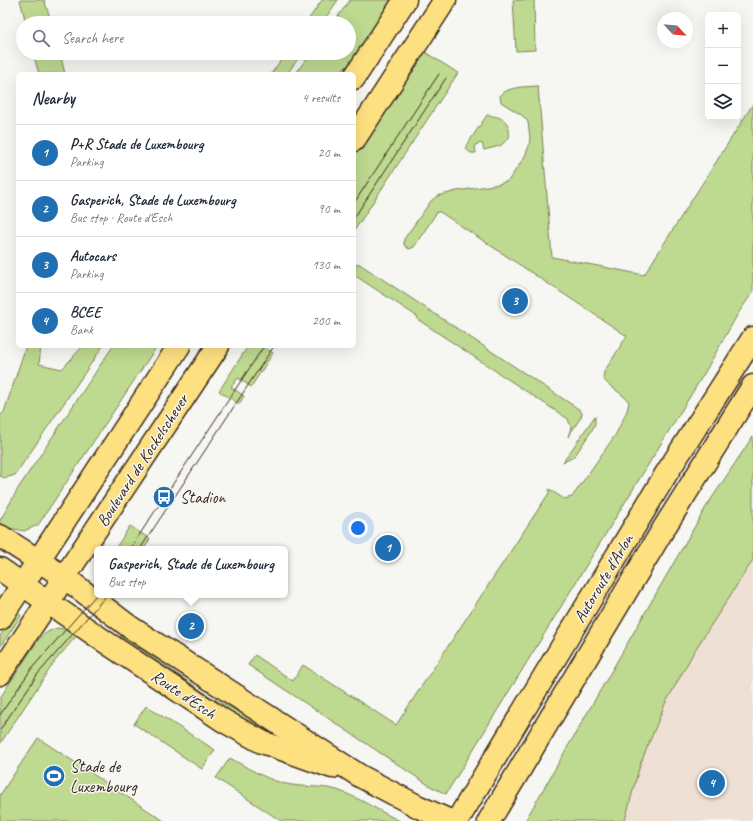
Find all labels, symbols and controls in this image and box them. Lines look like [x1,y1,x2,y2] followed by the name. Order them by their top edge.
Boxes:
[657,12,693,48] north arrow
[705,12,741,120] map controls
[705,12,741,48] button: +
[16,16,356,60] search box
[30,27,52,49] icon: search
[62,29,123,48] text: Search here
[705,48,741,84] button: −
[705,84,741,120] button: layers
[32,88,75,109] text: Nearby
[302,90,340,106] text: 4 results
[70,135,203,154] text: P+R Stade de Luxembourg
[42,145,48,161] text: 1
[318,145,340,161] text: 20 m
[70,154,104,170] text: Parking
[70,191,235,210] text: Gasperich, Stade de Luxembourg
[42,201,48,217] text: 2
[318,201,340,217] text: 90 m
[70,210,172,226] text: Bus stop · Route d'Esch
[70,247,116,266] text: Autocars
[42,257,48,273] text: 3
[312,257,340,273] text: 130 m
[70,266,104,282] text: Parking
[502,286,528,316] pin: 3
[70,303,101,322] text: BCEE
[42,313,48,329] text: 4
[312,313,340,329] text: 200 m
[70,322,93,338] text: Bank
[92,389,194,530] street label: Boulevard de Kockelscheuer
[151,484,177,510] bus stop icon: Stadion
[180,487,227,508] place label: Stadion
[348,518,368,538] your location
[569,529,639,626] street label: Autoroute d'Arlon
[375,533,401,563] pin: 1
[94,546,288,598] popup
[108,555,274,574] text: Gasperich, Stade de Luxembourg
[108,574,146,590] text: Bus stop
[178,611,204,641] pin: 2
[147,665,220,724] street label: Route d'Esch
[70,756,139,797] place label: Stade de Luxembourg
[41,763,67,789] sports icon: Stade de Luxembourg
[699,768,725,798] pin: 4

